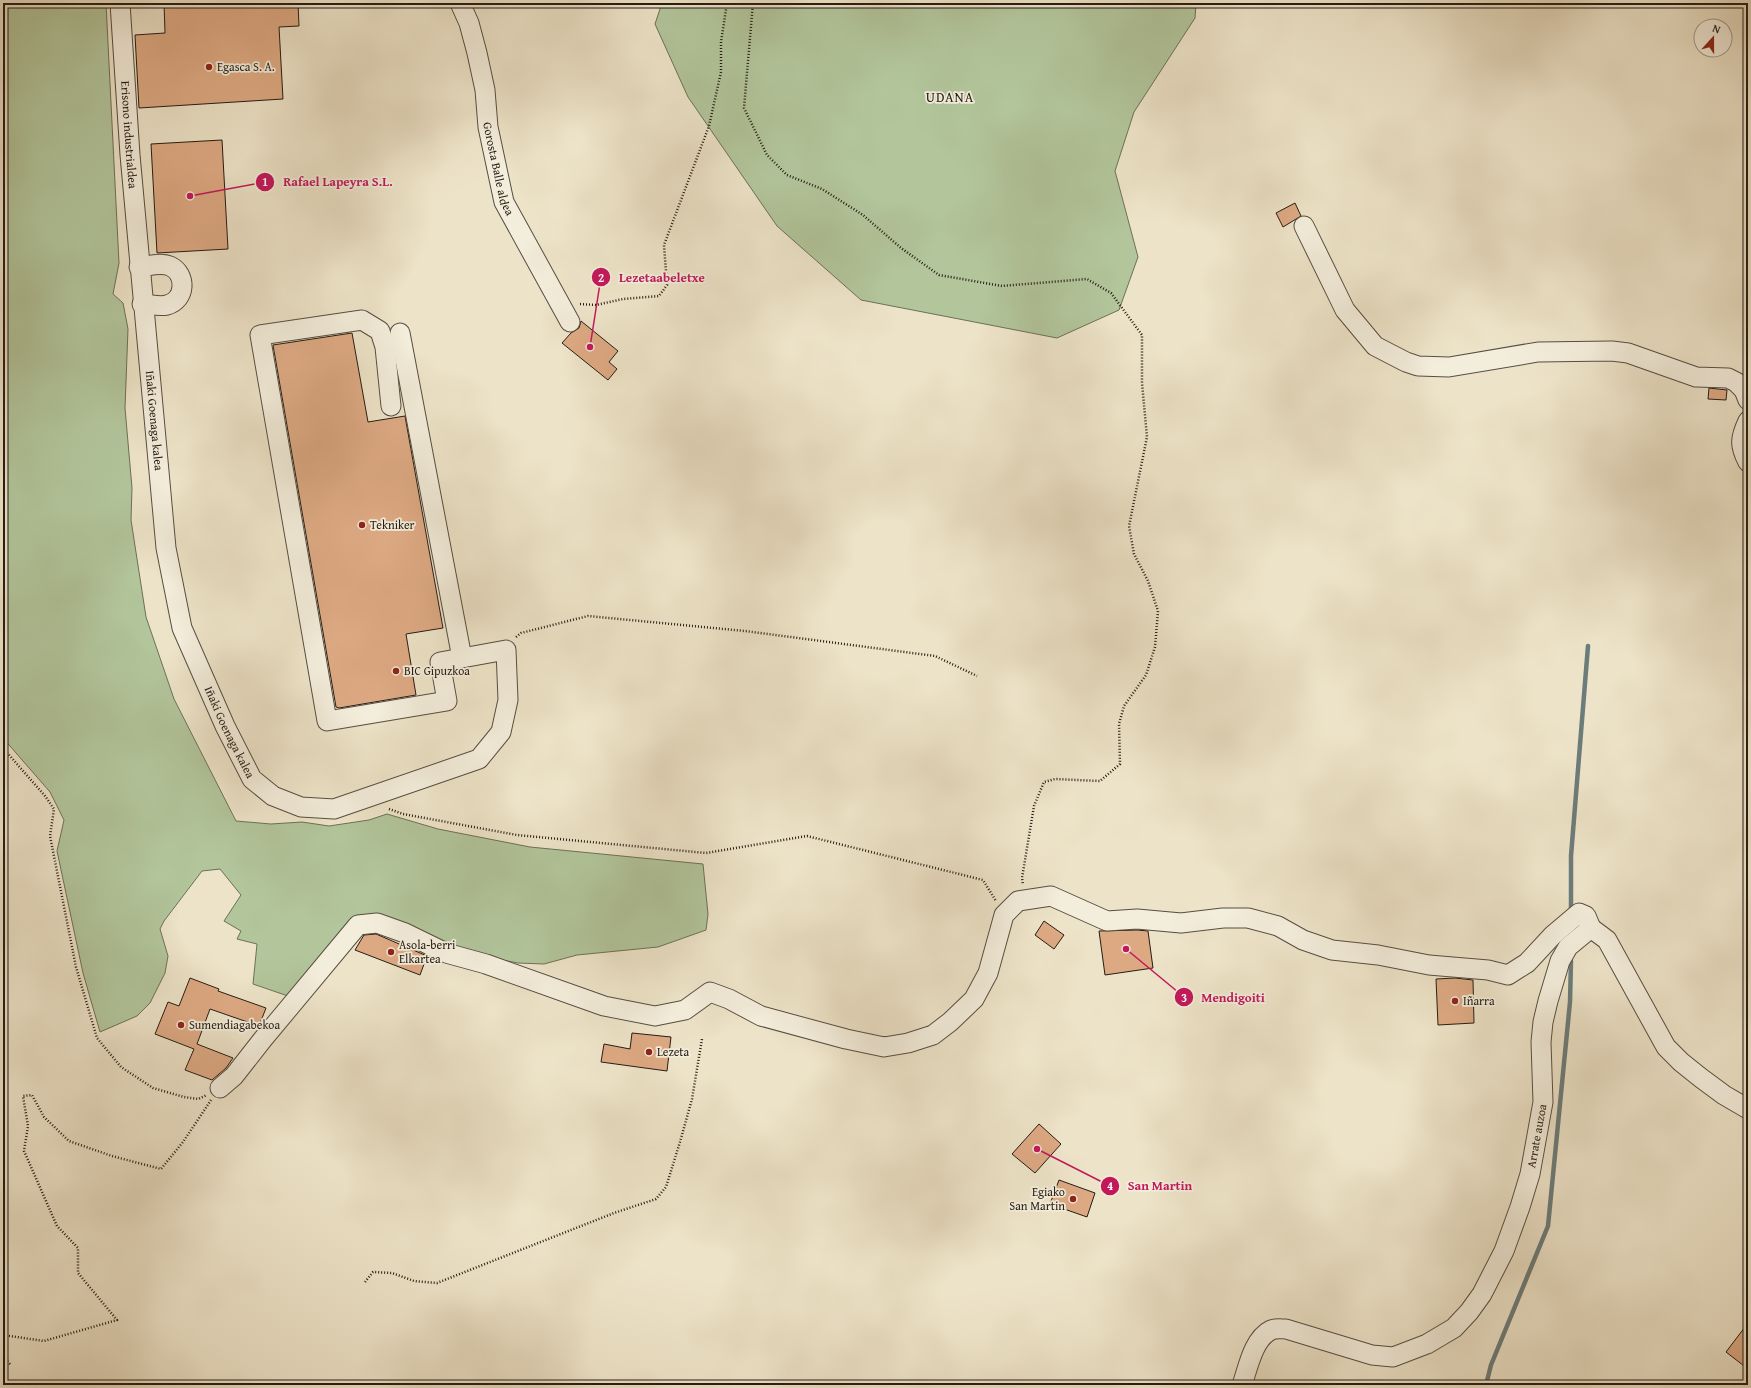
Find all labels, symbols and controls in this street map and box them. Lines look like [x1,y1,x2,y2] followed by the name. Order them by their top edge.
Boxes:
[1693,18,1733,58] north arrow
[1710,20,1723,38] text: N
[217,58,275,75] place label: Egasca S. A.
[204,62,214,72] marker: Egasca S. A.
[117,80,142,190] street label: Erisono industrialdea
[926,87,974,107] district label: UDANA
[480,121,519,219] street label: Gorosta Balle aldea
[255,169,400,194] callout: Rafael Lapeyra S.L.
[283,172,393,191] text: Rafael Lapeyra S.L.
[262,173,268,190] text: 1
[591,265,713,290] callout: Lezetaabeletxe
[619,268,705,287] text: Lezetaabeletxe
[598,269,604,286] text: 2
[142,370,168,472] street label: Iñaki Goenaga kalea
[370,516,415,533] place label: Tekniker
[357,520,367,530] marker: Tekniker
[404,662,470,679] place label: BIC Gipuzkoa
[391,666,401,676] marker: BIC Gipuzkoa
[201,683,259,781] street label: Iñaki Goenaga kalea
[399,936,456,967] place label: Asola-berri Elkartea
[386,947,396,957] marker: Asola-berri Elkartea
[1174,985,1273,1010] callout: Mendigoiti
[1201,988,1265,1007] text: Mendigoiti
[1181,989,1187,1006] text: 3
[1463,992,1495,1009] place label: Iñarra
[1450,996,1460,1006] marker: Iñarra
[189,1016,280,1033] place label: Sumendiagabekoa
[176,1020,186,1030] marker: Sumendiagabekoa
[657,1043,690,1060] place label: Lezeta
[644,1047,654,1057] marker: Lezeta
[1522,1102,1551,1169] street label: Arrate auzoa
[1100,1173,1200,1198] callout: San Martin
[1128,1176,1193,1195] text: San Martin
[1107,1177,1113,1194] text: 4
[1009,1183,1065,1214] place label: Egiako San Martin
[1068,1194,1078,1204] marker: Egiako San Martin

